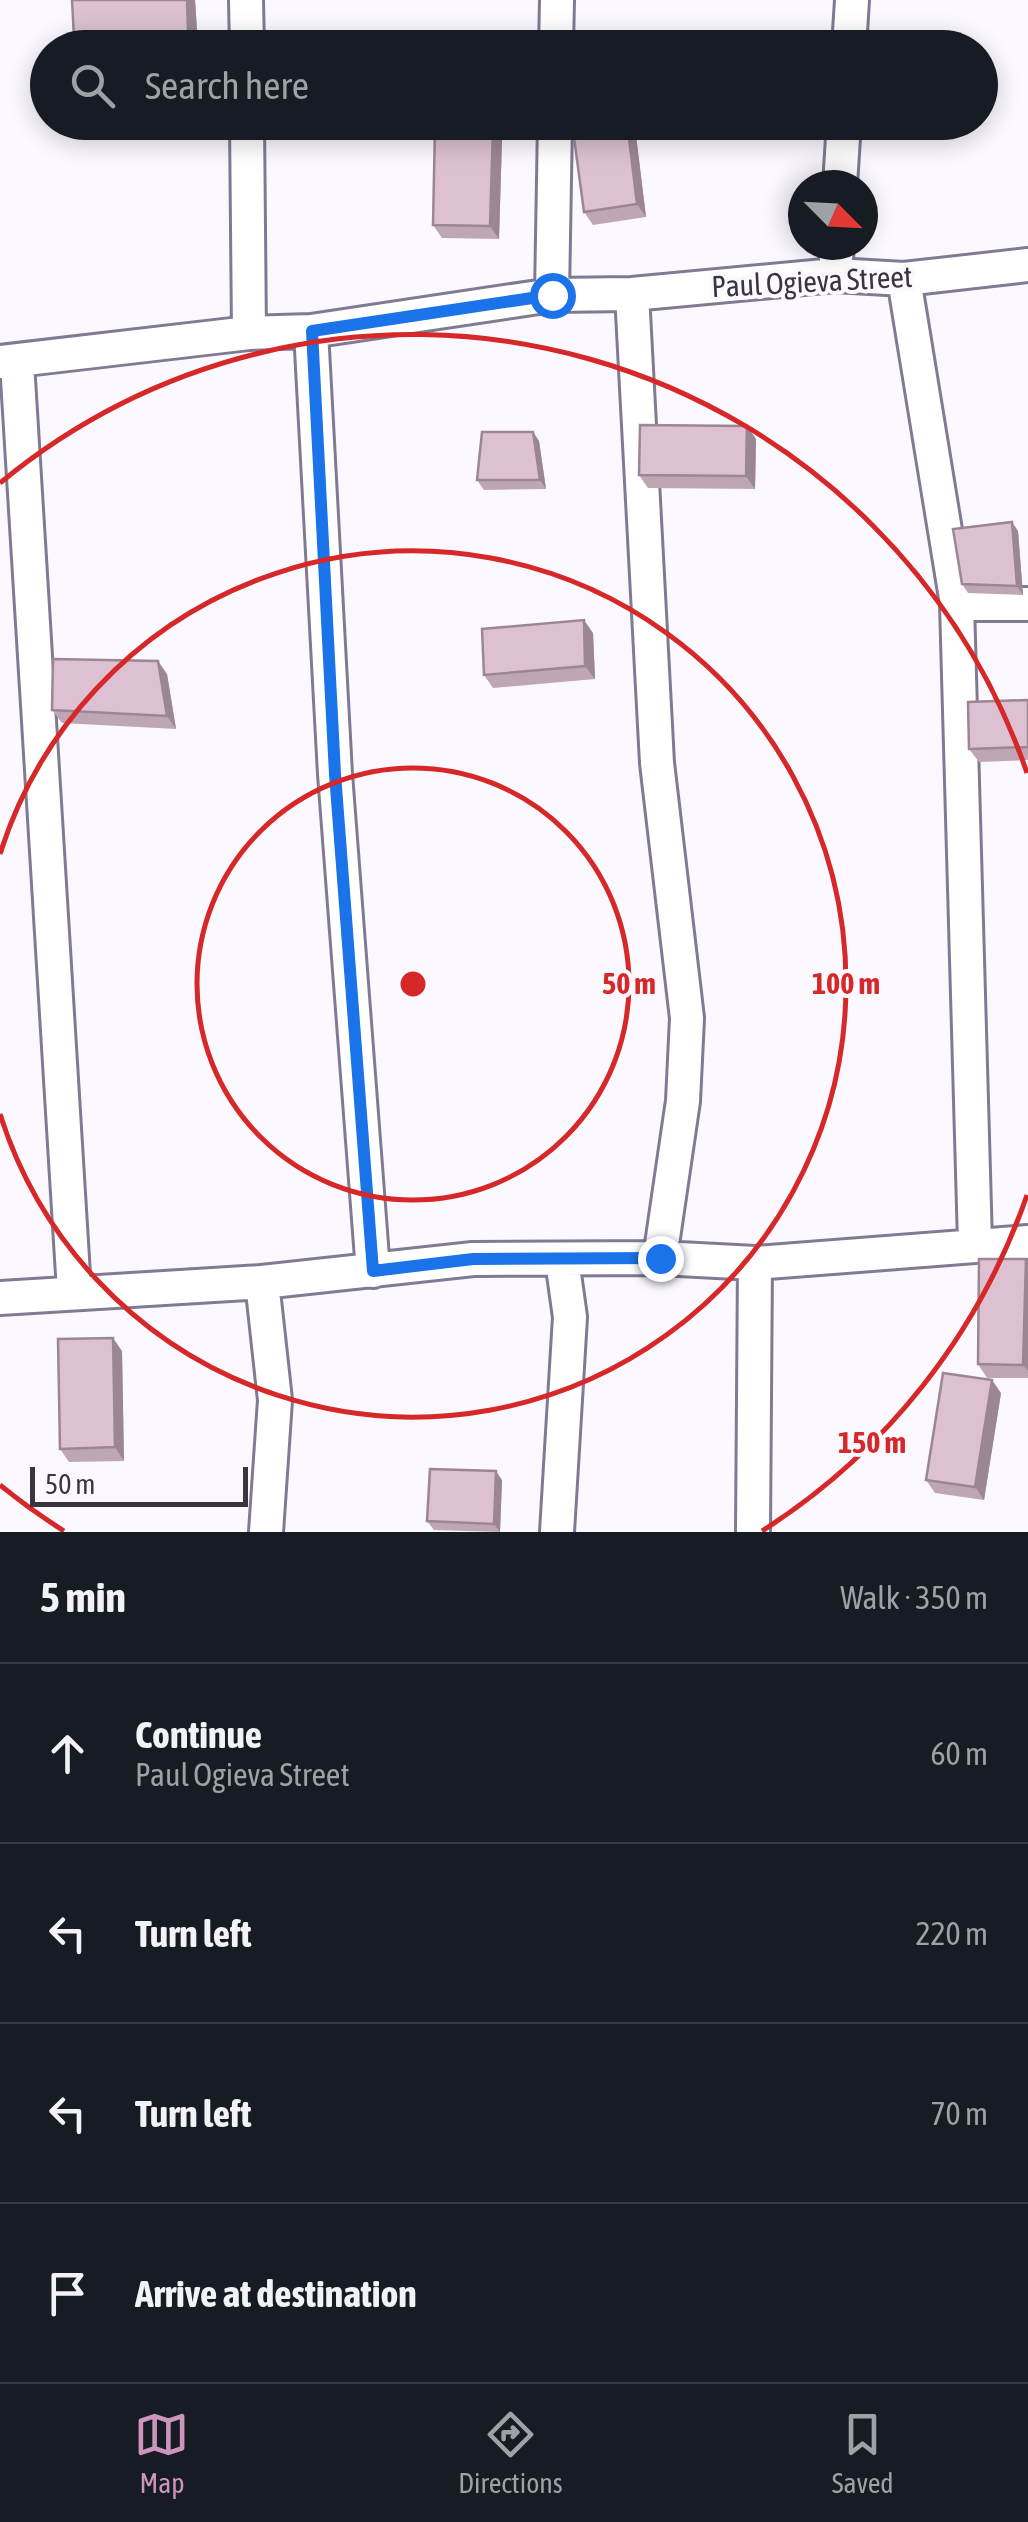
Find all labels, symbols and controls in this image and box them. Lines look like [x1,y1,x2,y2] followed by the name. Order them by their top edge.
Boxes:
[30,30,998,140] search box
[65,58,120,113] icon: search
[145,64,309,107] text: Search here
[788,170,878,260] north arrow
[711,259,913,303] street label: Paul Ogieva Street
[530,273,576,319] route start
[395,966,431,1002] centre of rings
[602,966,656,1000] text: 50 m
[812,966,880,1000] text: 100 m
[638,1236,684,1282] route end
[838,1425,906,1459] text: 150 m
[30,1462,248,1506] scale bar
[45,1468,95,1500] text: 50 m
[40,1573,126,1621] text: 5 min
[840,1579,988,1616] text: Walk · 350 m
[135,1713,262,1756] text: Continue
[40,1726,95,1781] icon: ahead
[930,1735,988,1772] text: 60 m
[135,1756,350,1793] text: Paul Ogieva Street
[40,1906,95,1961] icon: left
[135,1912,251,1955] text: Turn left
[915,1915,988,1952] text: 220 m
[40,2086,95,2141] icon: left
[135,2092,251,2135] text: Turn left
[930,2095,988,2132] text: 70 m
[40,2266,95,2321] icon: arrive
[135,2272,417,2315] text: Arrive at destination
[134,2407,189,2499] tab: Map
[458,2407,563,2499] tab: Directions
[832,2407,894,2499] tab: Saved

